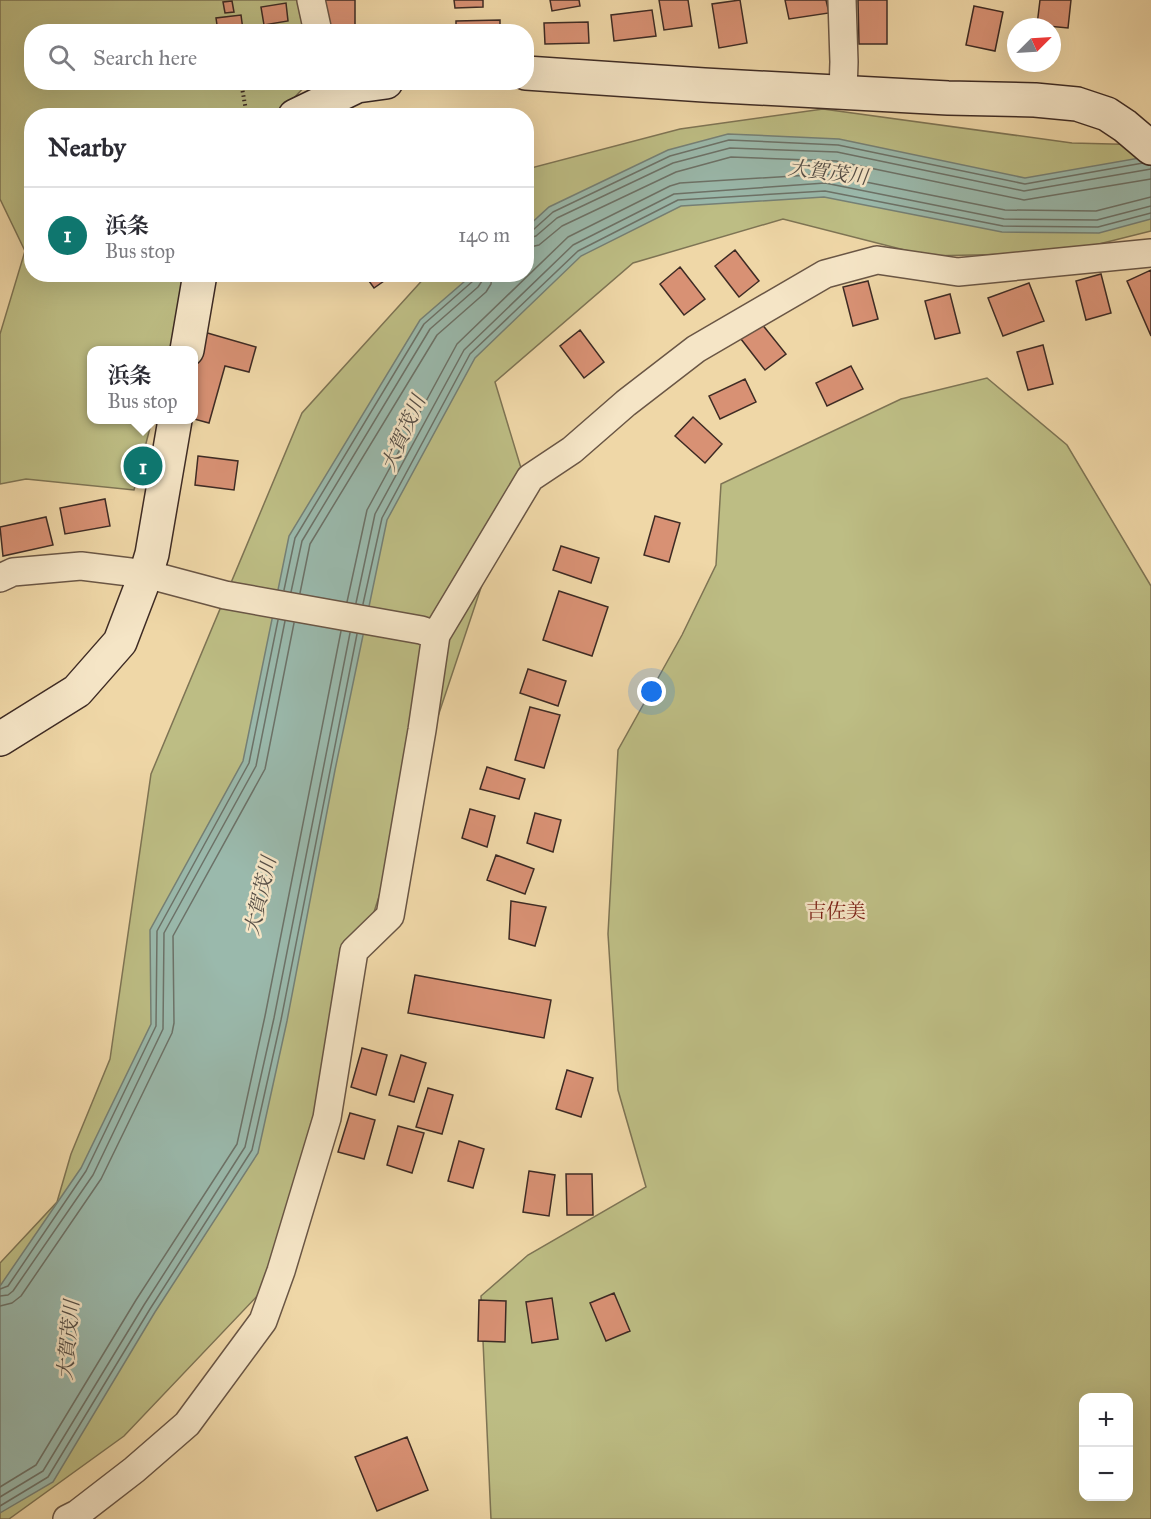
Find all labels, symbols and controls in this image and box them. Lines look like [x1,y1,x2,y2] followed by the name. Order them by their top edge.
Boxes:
[1007,18,1061,72] north arrow
[24,24,534,90] search box
[45,41,78,74] icon: search
[93,44,197,71] text: Search here
[48,131,126,163] text: Nearby
[787,155,871,189] water label: 大賀茂川
[105,212,149,239] text: 浜条
[64,223,71,247] text: 1
[458,223,510,247] text: 140 m
[105,239,175,263] text: Bus stop
[87,346,198,424] popup
[107,362,151,389] text: 浜条
[107,389,178,413] text: Bus stop
[376,390,431,474] water label: 大賀茂川
[124,444,162,488] pin: 1
[637,677,666,706] your location
[239,852,281,938] water label: 大賀茂川
[806,899,866,923] district label: 吉佐美
[53,1297,84,1381] water label: 大賀茂川
[1079,1393,1133,1501] map controls
[1079,1393,1133,1447] button: +
[1079,1447,1133,1501] button: −

